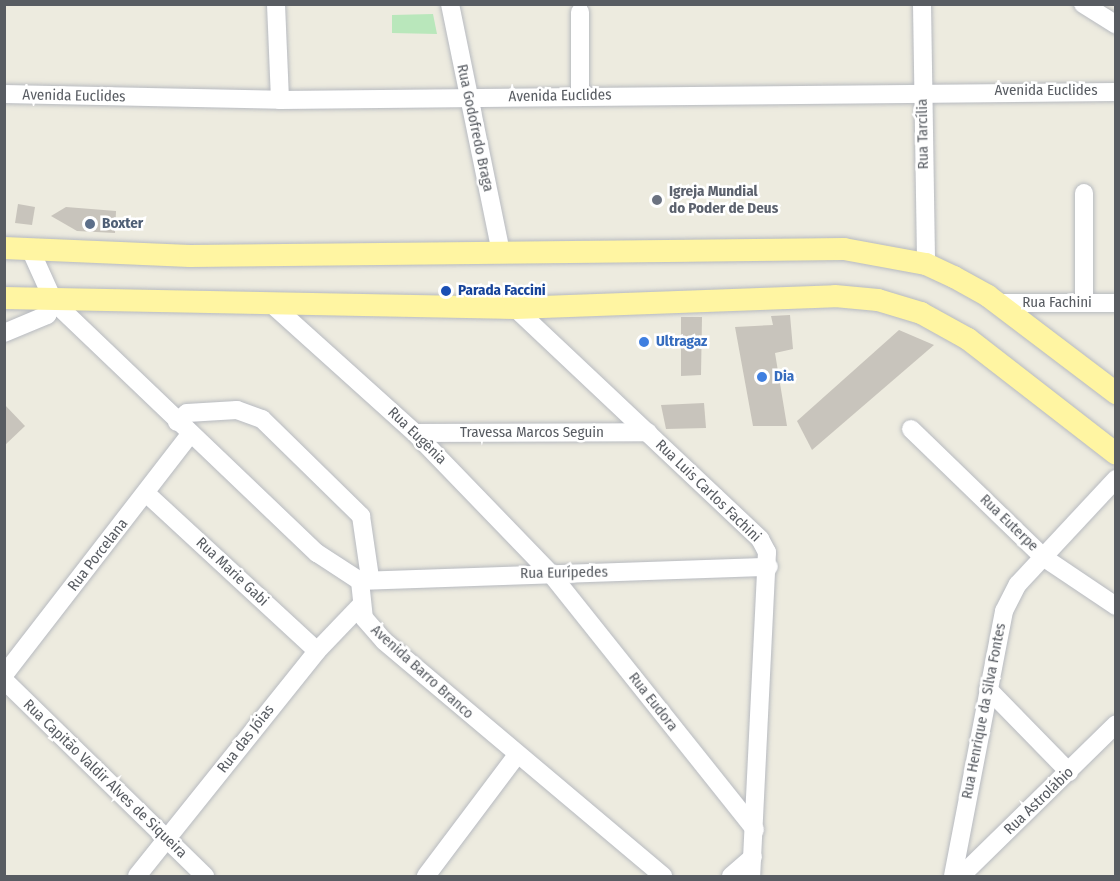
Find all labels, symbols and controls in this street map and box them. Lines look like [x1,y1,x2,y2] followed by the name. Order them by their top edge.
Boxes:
[453,63,497,193] street label: Rua Godofredo Braga
[994,82,1098,100] street label: Avenida Euclides
[22,86,126,106] street label: Avenida Euclides
[508,86,612,106] street label: Avenida Euclides
[913,99,933,169] street label: Rua Tarcília
[669,182,778,217] place label: Igreja Mundial do Poder de Deus
[650,193,664,207] marker: Igreja Mundial do Poder de Deus
[102,215,143,233] place label: Boxter
[83,217,97,231] marker: Boxter
[458,282,546,300] place label: Parada Faccini
[439,284,453,298] marker: Parada Faccini
[1022,294,1092,312] street label: Rua Fachini
[656,333,707,351] place label: Ultragaz
[637,335,651,349] marker: Ultragaz
[774,368,794,386] place label: Dia
[755,370,769,384] marker: Dia
[384,404,450,468] street label: Rua Eugênia
[460,424,604,442] street label: Travessa Marcos Seguin
[652,436,764,546] street label: Rua Luis Carlos Fachini
[976,491,1042,555] street label: Rua Euterpe
[64,515,132,595] street label: Rua Porcelana
[192,534,272,610] street label: Rua Marie Gabi
[520,563,608,583] street label: Rua Eurípedes
[367,621,477,723] street label: Avenida Barro Branco
[958,622,1010,800] street label: Rua Henrique da Silva Fontes
[624,669,682,735] street label: Rua Eudora
[19,696,191,862] street label: Rua Capitão Valdir Alves de Siqueira
[214,701,278,777] street label: Rua das Jóias
[1000,763,1078,839] street label: Rua Astrolábio

